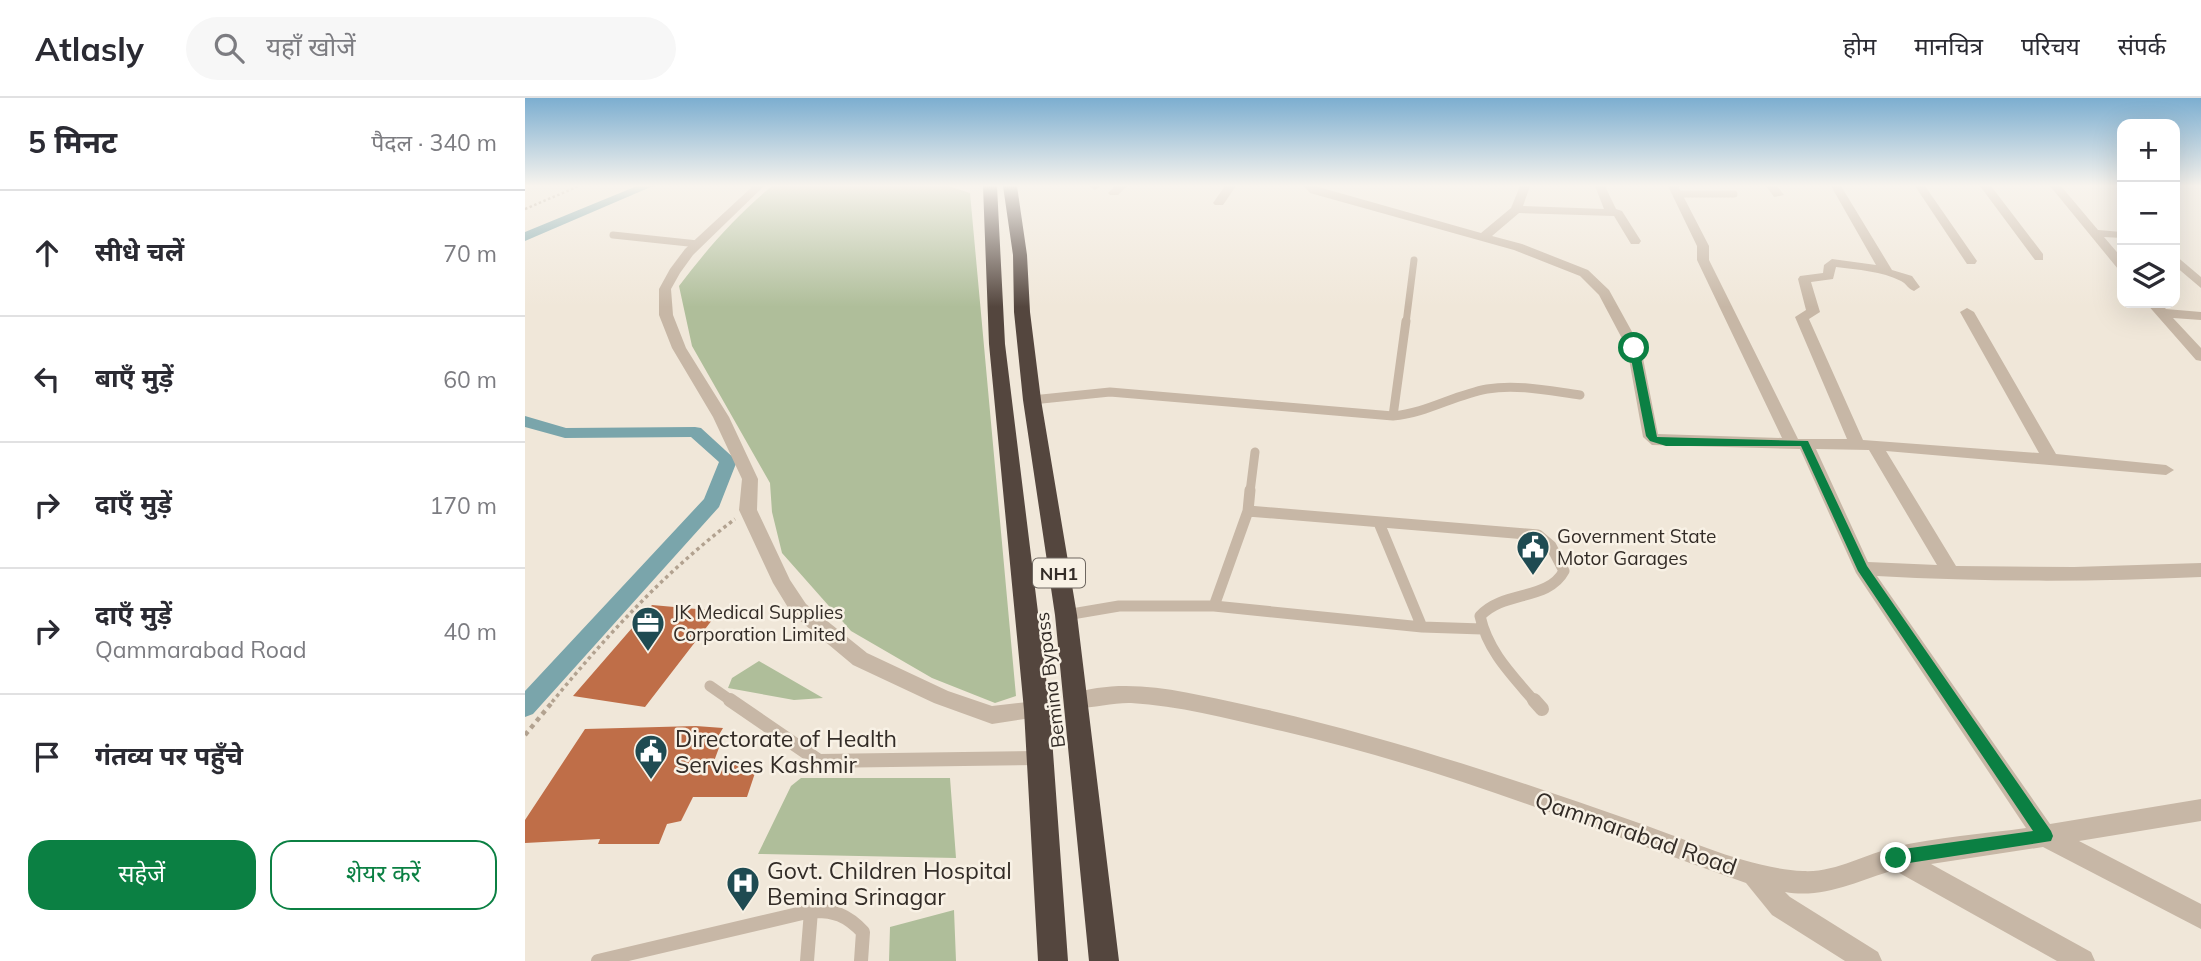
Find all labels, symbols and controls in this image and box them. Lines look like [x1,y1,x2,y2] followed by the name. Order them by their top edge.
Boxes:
[186,17,676,80] search box
[35,28,144,69] text: Atlasly
[210,29,248,67] icon: search
[266,30,356,63] text: यहाँ खोजें
[1843,31,1876,61] text: होम
[1914,31,1983,61] text: मानचित्र
[2021,31,2080,61] text: परिचय
[2118,31,2166,61] text: संपर्क
[2117,119,2180,308] map controls
[2117,119,2180,182] button: +
[28,123,117,161] text: 5 मिनट
[371,128,497,157] text: पैदल · 340 m
[2117,182,2180,245] button: −
[28,234,66,272] icon: ahead
[95,235,184,268] text: सीधे चलें
[443,239,497,268] text: 70 m
[2117,245,2180,308] button: layers
[1618,332,1649,363] route start
[28,360,66,398] icon: left
[95,361,173,394] text: बाएँ मुड़ें
[443,365,497,394] text: 60 m
[28,486,66,524] icon: right
[95,487,172,520] text: दाएँ मुड़ें
[429,491,497,520] text: 170 m
[1557,524,1716,570] place label: Government State Motor Garages
[1514,528,1552,577] public building icon: Government State Motor Garages
[1033,559,1085,588] road number: NH1
[95,598,172,631] text: दाएँ मुड़ें
[673,600,846,646] place label: JK Medical Supplies Corporation Limited
[629,604,667,653] office icon: JK Medical Supplies Corporation Limited
[1030,611,1070,749] street label: Bemina Bypass
[28,612,66,650] icon: right
[443,617,497,646] text: 40 m
[95,635,307,664] text: Qammarabad Road
[675,724,897,779] place label: Directorate of Health Services Kashmir
[632,732,670,781] public building icon: Directorate of Health Services Kashmir
[28,738,66,776] icon: arrive
[95,739,243,772] text: गंतव्य पर पहुँचे
[1531,785,1741,881] street label: Qammarabad Road
[28,840,256,910] button: सहेजें
[270,840,497,910] button: शेयर करें
[1880,842,1911,873] route end
[767,856,1012,911] place label: Govt. Children Hospital Bemina Srinagar
[724,864,762,913] hospital icon: Govt. Children Hospital Bemina Srinagar

